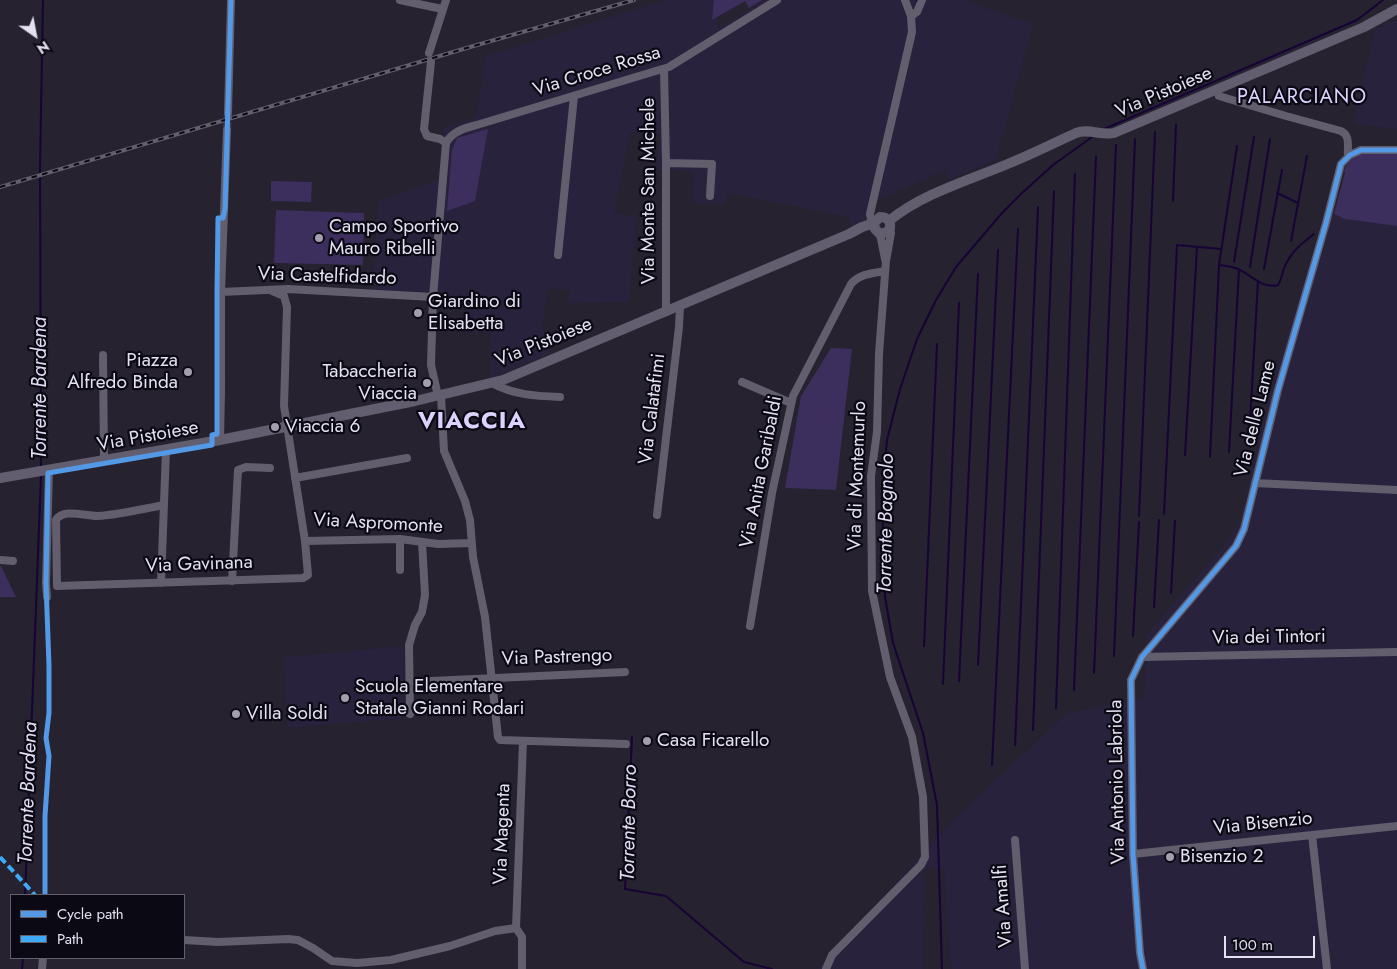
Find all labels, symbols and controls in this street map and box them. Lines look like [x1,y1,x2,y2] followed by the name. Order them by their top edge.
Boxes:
[10,10,60,60] north arrow
[33,36,53,59] text: N
[531,42,663,102] street label: Via Croce Rossa
[1112,62,1216,124] street label: Via Pistoiese
[1236,86,1368,110] district label: PALARCIANO
[638,98,660,284] street label: Via Monte San Michele
[329,216,459,260] place label: Campo Sportivo Mauro Ribelli
[313,232,325,244] marker: Campo Sportivo Mauro Ribelli
[257,263,397,291] street label: Via Castelfidardo
[428,291,521,335] place label: Giardino di Elisabetta
[412,307,424,319] marker: Giardino di Elisabetta
[492,313,596,373] street label: Via Pistoiese
[29,317,53,459] water label: Torrente Bardena
[67,350,178,394] place label: Piazza Alfredo Binda
[635,352,671,466] street label: Via Calatafimi
[1230,358,1282,480] street label: Via delle Lame
[322,361,417,405] place label: Tabaccheria Viaccia
[182,366,194,378] marker: Piazza Alfredo Binda
[421,377,433,389] marker: Tabaccheria Viaccia
[736,394,788,550] street label: Via Anita Garibaldi
[844,401,872,551] street label: Via di Montemurlo
[417,408,527,436] district label: VIACCIA
[285,416,361,438] place label: Viaccia 6
[96,417,200,457] street label: Via Pistoiese
[269,421,281,433] marker: Viaccia 6
[874,454,900,594] water label: Torrente Bagnolo
[313,509,443,539] street label: Via Aspromonte
[145,552,253,578] street label: Via Gavinana
[1212,626,1326,650] street label: Via dei Tintori
[501,645,613,671] street label: Via Pastrengo
[355,676,524,720] place label: Scuola Elementare Statale Gianni Rodari
[339,692,351,704] marker: Scuola Elementare Statale Gianni Rodari
[1105,700,1131,864] street label: Via Antonio Labriola
[246,703,328,725] place label: Villa Soldi
[230,708,242,720] marker: Villa Soldi
[15,721,43,865] water label: Torrente Bardena
[657,730,769,752] place label: Casa Ficarello
[641,735,653,747] marker: Casa Ficarello
[617,765,643,881] water label: Torrente Borro
[490,783,516,885] street label: Via Magenta
[1212,807,1314,841] street label: Via Bisenzio
[1180,846,1264,868] place label: Bisenzio 2
[1164,851,1176,863] marker: Bisenzio 2
[990,864,1018,948] street label: Via Amalfi
[10,894,185,959] legend
[57,903,124,925] text: Cycle path
[1227,926,1318,958] scale bar
[57,928,83,950] text: Path
[1232,934,1273,956] text: 100 m

